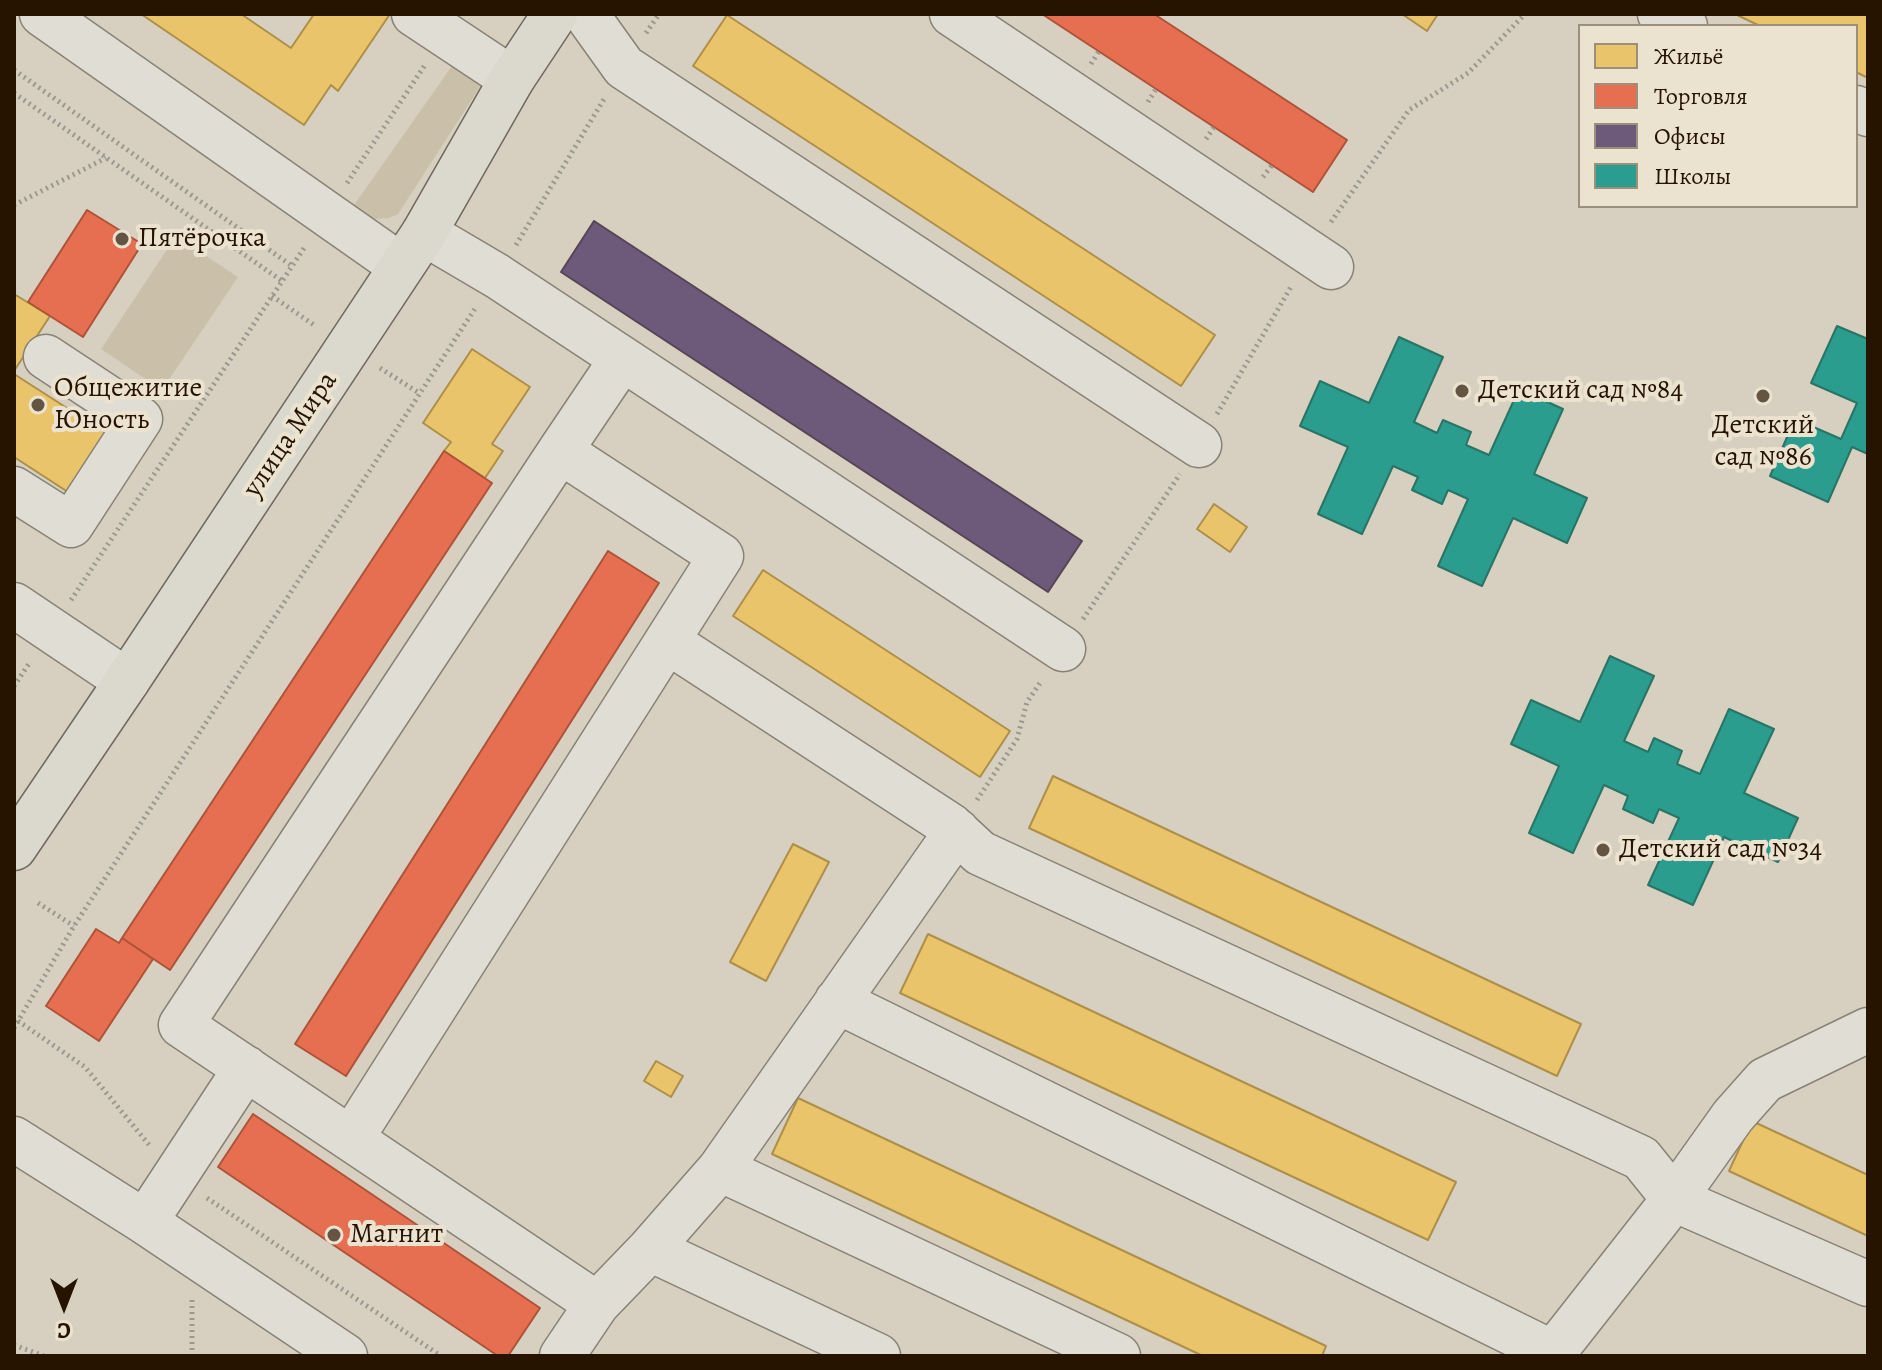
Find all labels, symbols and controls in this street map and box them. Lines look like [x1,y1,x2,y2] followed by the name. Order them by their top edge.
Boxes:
[1578,24,1858,208] legend
[1654,40,1723,72] text: Жильё
[1654,80,1748,112] text: Торговля
[1654,120,1726,152] text: Офисы
[1654,160,1731,192] text: Школы
[138,222,266,256] place label: Пятёрочка
[113,230,131,248] marker: Пятёрочка
[237,366,345,504] street label: улица Мира
[54,372,202,438] place label: Общежитие Юность
[1478,374,1683,408] place label: Детский сад №84
[1453,382,1471,400] marker: Детский сад №84
[1754,387,1772,405] marker: Детский сад №86
[29,396,47,414] marker: Общежитие Юность
[1712,409,1814,475] place label: Детский сад №86
[1619,833,1822,867] place label: Детский сад №34
[1594,841,1612,859] marker: Детский сад №34
[350,1218,443,1252] place label: Магнит
[325,1226,343,1244] marker: Магнит
[24,1266,104,1346] north arrow
[57,1315,71,1345] text: С

